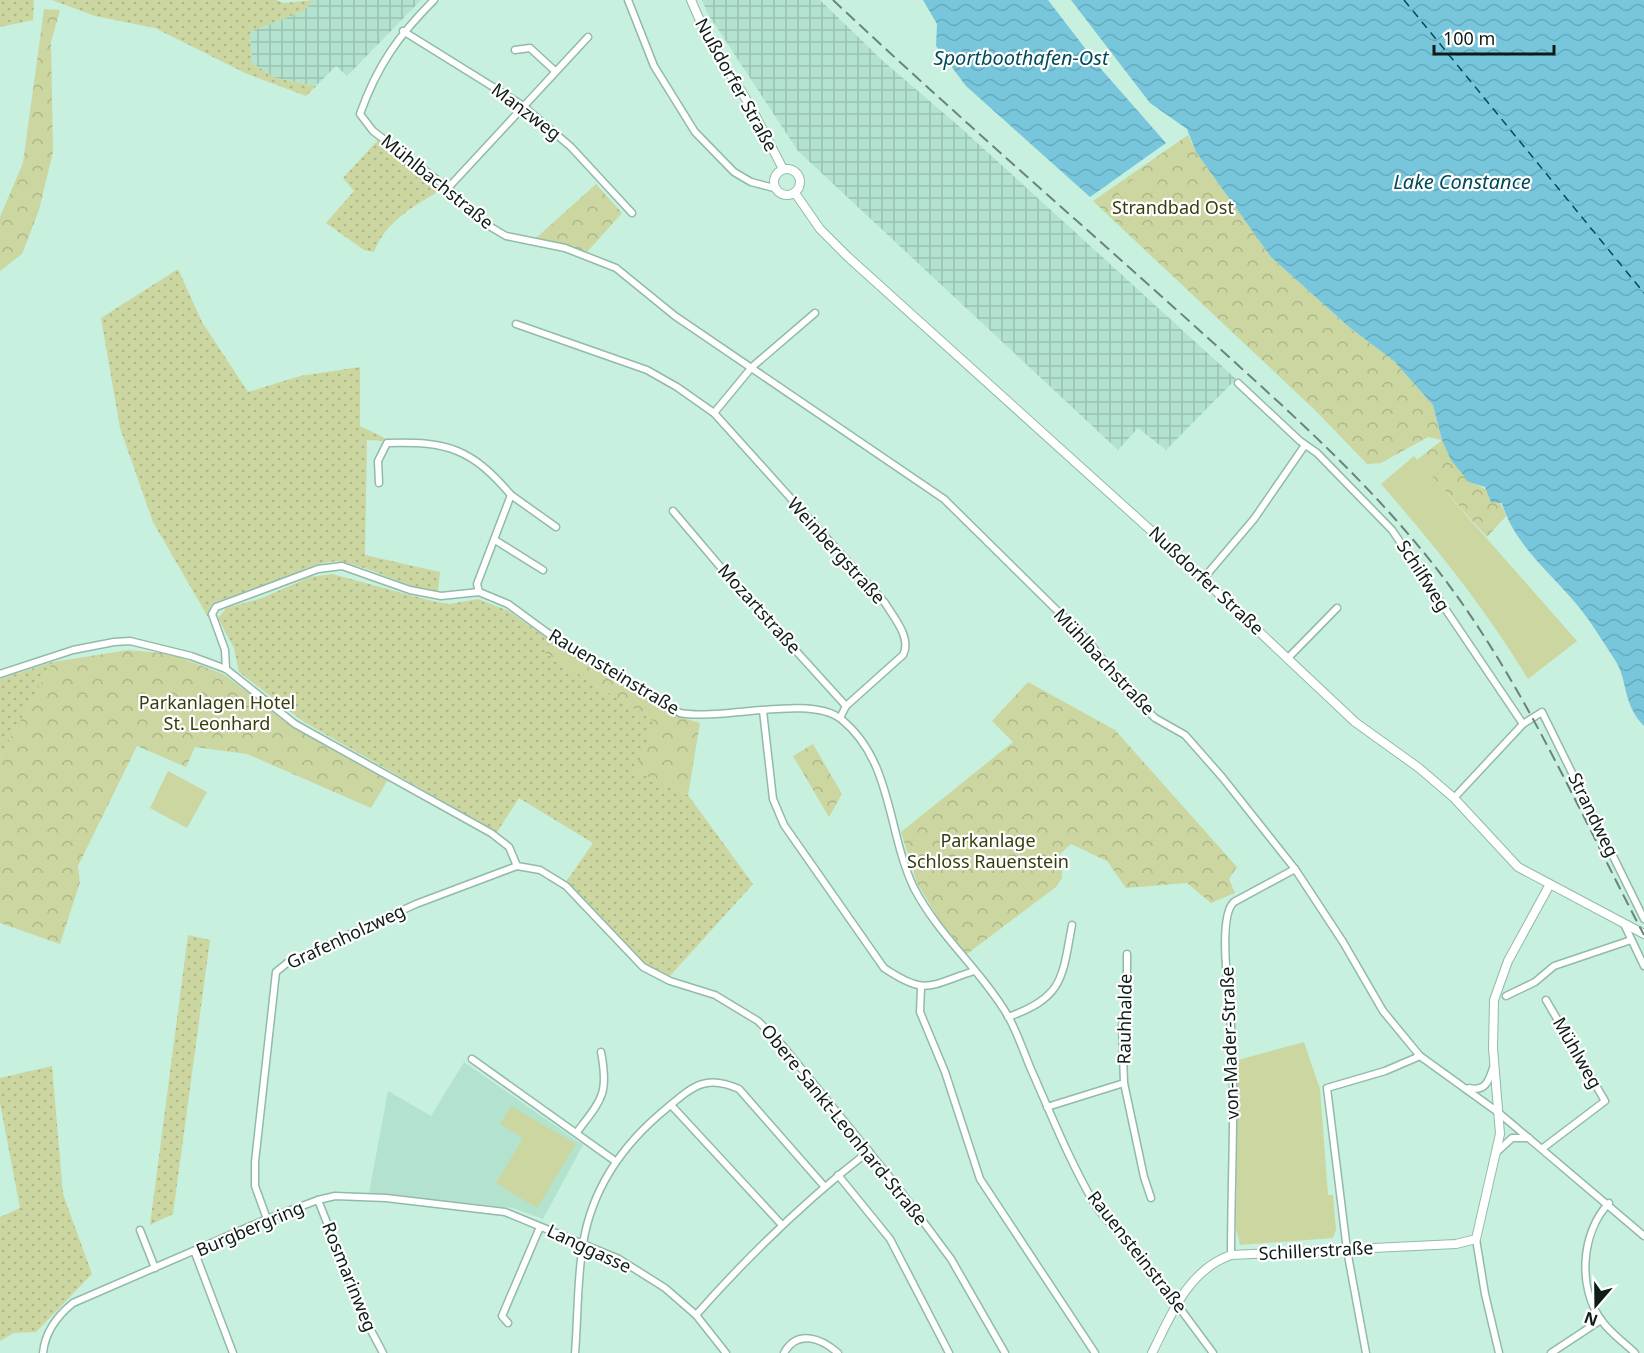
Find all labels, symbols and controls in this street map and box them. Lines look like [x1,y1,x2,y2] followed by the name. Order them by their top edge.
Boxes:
[690,14,784,156] street label: Nußdorfer Straße
[1434,18,1554,56] scale bar
[1443,26,1495,50] text: 100 m
[933,44,1110,71] water label: Sportboothafen-Ost
[487,77,566,145] street label: Manzweg
[376,128,499,234] street label: Mühlbachstraße
[1393,168,1531,195] water label: Lake Constance
[1112,195,1234,219] park label: Strandbad Ost
[782,492,891,609] street label: Weinbergstraße
[1144,521,1269,640] street label: Nußdorfer Straße
[1392,535,1456,616] street label: Schilfweg
[713,558,807,658] street label: Mozartstraße
[1049,603,1161,720] street label: Mühlbachstraße
[545,623,684,720] street label: Rauensteinstraße
[139,690,295,735] park label: Parkanlagen Hotel St. Leonhard
[1563,768,1625,861] street label: Strandweg
[907,828,1069,873] park label: Parkanlage Schloss Rauenstein
[282,898,409,974] street label: Grafenholzweg
[1214,966,1244,1120] street label: von-Mader-Straße
[1111,973,1137,1065] street label: Rauhhalde
[1548,1012,1608,1093] street label: Mühlweg
[756,1019,933,1230] street label: Obere Sankt-Leonhard-Straße
[1083,1185,1193,1317] street label: Rauensteinstraße
[192,1195,307,1262] street label: Burgbergring
[317,1218,383,1335] street label: Rosmarinweg
[543,1218,635,1278] street label: Langgasse
[1258,1235,1374,1265] street label: Schillerstraße
[1566,1275,1626,1335] north arrow
[1581,1307,1601,1332] text: N

